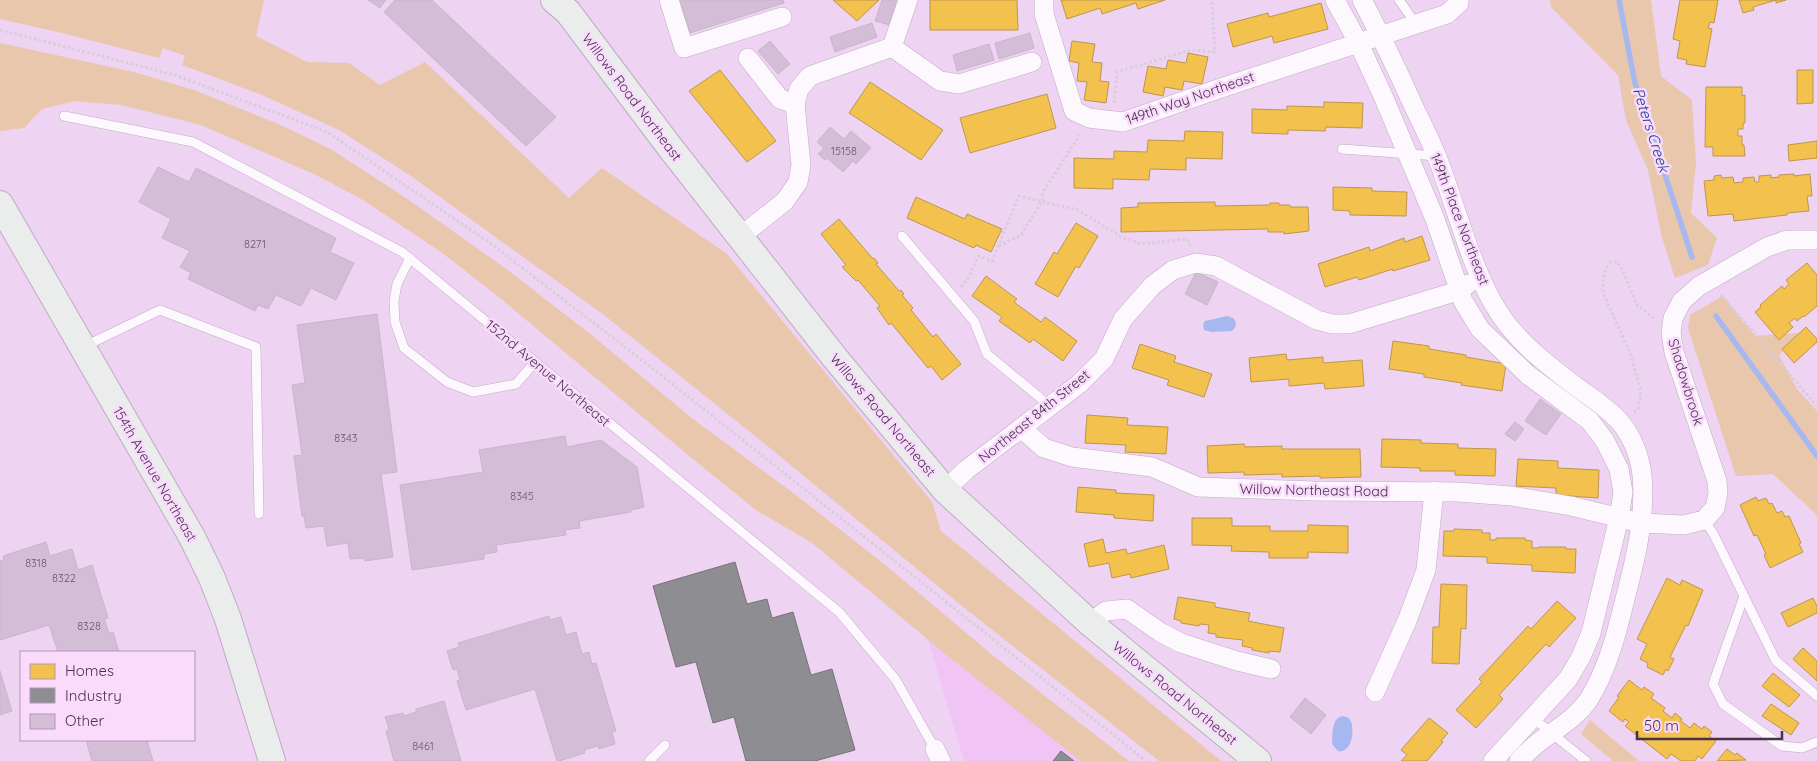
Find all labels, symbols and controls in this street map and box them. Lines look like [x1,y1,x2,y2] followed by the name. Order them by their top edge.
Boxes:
[578,30,686,165] street label: Willows Road Northeast
[1123,68,1257,128] street label: 149th Way Northeast
[1629,85,1675,176] water label: Peters Creek
[831,144,857,158] house number: 15158
[1427,150,1494,288] street label: 149th Place Northeast
[244,237,266,251] house number: 8271
[482,316,614,431] street label: 152nd Avenue Northeast
[1664,336,1708,428] street label: Shadowbrook
[826,350,940,480] street label: Willows Road Northeast
[975,365,1093,466] street label: Northeast 84th Street
[109,403,201,545] street label: 154th Avenue Northeast
[334,431,358,445] house number: 8343
[1240,480,1388,500] street label: Willow Northeast Road
[510,489,534,503] house number: 8345
[25,556,47,570] house number: 8318
[52,571,76,585] house number: 8322
[77,619,101,633] house number: 8328
[1109,637,1241,749] street label: Willows Road Northeast
[20,651,195,741] legend
[65,661,114,680] text: Homes
[65,686,122,705] text: Industry
[1637,708,1782,740] scale bar
[65,711,105,730] text: Other
[1644,716,1679,735] text: 50 m
[412,739,434,753] house number: 8461

